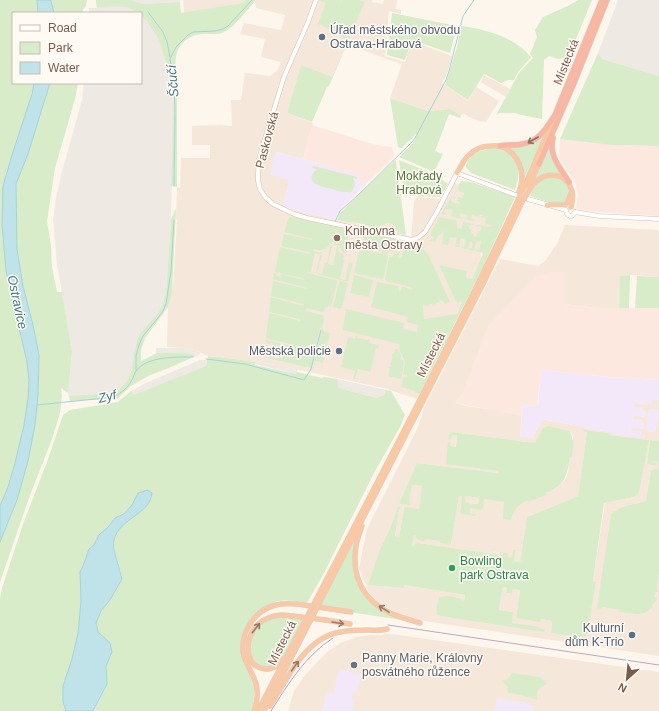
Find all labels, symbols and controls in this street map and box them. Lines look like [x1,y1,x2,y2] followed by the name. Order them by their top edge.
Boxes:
[12,12,142,84] legend
[48,21,77,35] text: Road
[330,22,460,51] place label: Úřad městského obvodu Ostrava-Hrabová
[317,32,327,42] marker: Úřad městského obvodu Ostrava-Hrabová
[551,37,582,87] street label: Místecká
[48,41,74,55] text: Park
[48,61,80,75] text: Water
[163,63,181,98] water label: Ščučí
[253,110,281,170] street label: Paskovská
[527,136,539,144] one-way arrow
[396,169,442,197] park label: Mokřady Hrabová
[345,224,422,252] place label: Knihovna města Ostravy
[332,233,342,243] marker: Knihovna města Ostravy
[4,274,31,331] water label: Ostravice
[414,330,448,380] street label: Místecká
[249,344,331,358] place label: Městská policie
[334,346,344,356] marker: Městská policie
[96,387,119,406] water label: Zyf
[460,554,529,582] place label: Bowling park Ostrava
[447,563,457,573] marker: Bowling park Ostrava
[378,605,389,613] one-way arrow
[265,618,299,668] street label: Místecká
[331,619,344,627] one-way arrow
[565,621,625,649] place label: Kulturní dům K-Trio
[251,623,260,634] one-way arrow
[627,630,637,640] marker: Kulturní dům K-Trio
[362,651,483,679] place label: Panny Marie, Královny posvátného růžence
[607,659,647,699] north arrow
[349,660,359,670] marker: Panny Marie, Královny posvátného růžence
[291,661,299,672] one-way arrow
[616,681,629,695] text: N

